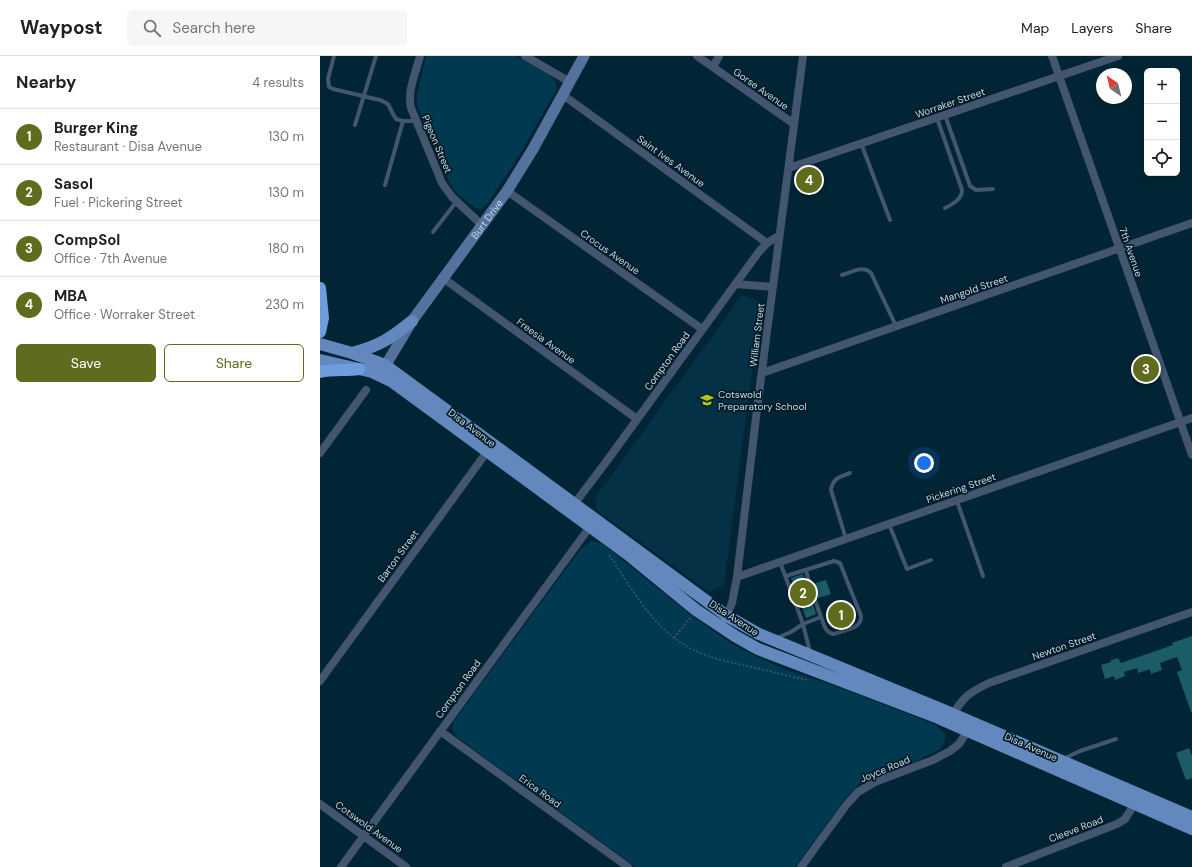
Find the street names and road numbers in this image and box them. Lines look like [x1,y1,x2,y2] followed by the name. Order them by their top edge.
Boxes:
[731,65,791,113] street label: Gorse Avenue
[913,85,987,121] street label: Worraker Street
[419,113,455,175] street label: Pigeon Street
[635,132,708,190] street label: Saint Ives Avenue
[468,196,506,241] street label: Burt Drive
[1116,225,1146,279] street label: 7th Avenue
[578,227,643,277] street label: Crocus Avenue
[939,271,1009,307] street label: Mangold Street
[747,302,767,368] street label: William Street
[514,315,578,367] street label: Freesia Avenue
[641,329,693,393] street label: Compton Road
[446,406,499,450] street label: Disa Avenue
[925,470,998,506] street label: Pickering Street
[375,527,421,585] street label: Barton Street
[707,597,761,639] street label: Disa Avenue
[1030,629,1098,663] street label: Newton Street
[432,657,484,721] street label: Compton Road
[1003,730,1060,765] street label: Disa Avenue
[858,753,912,785] street label: Joyce Road
[516,771,564,811] street label: Erica Road
[333,798,406,856] street label: Cotswold Avenue
[1047,813,1105,845] street label: Cleeve Road

